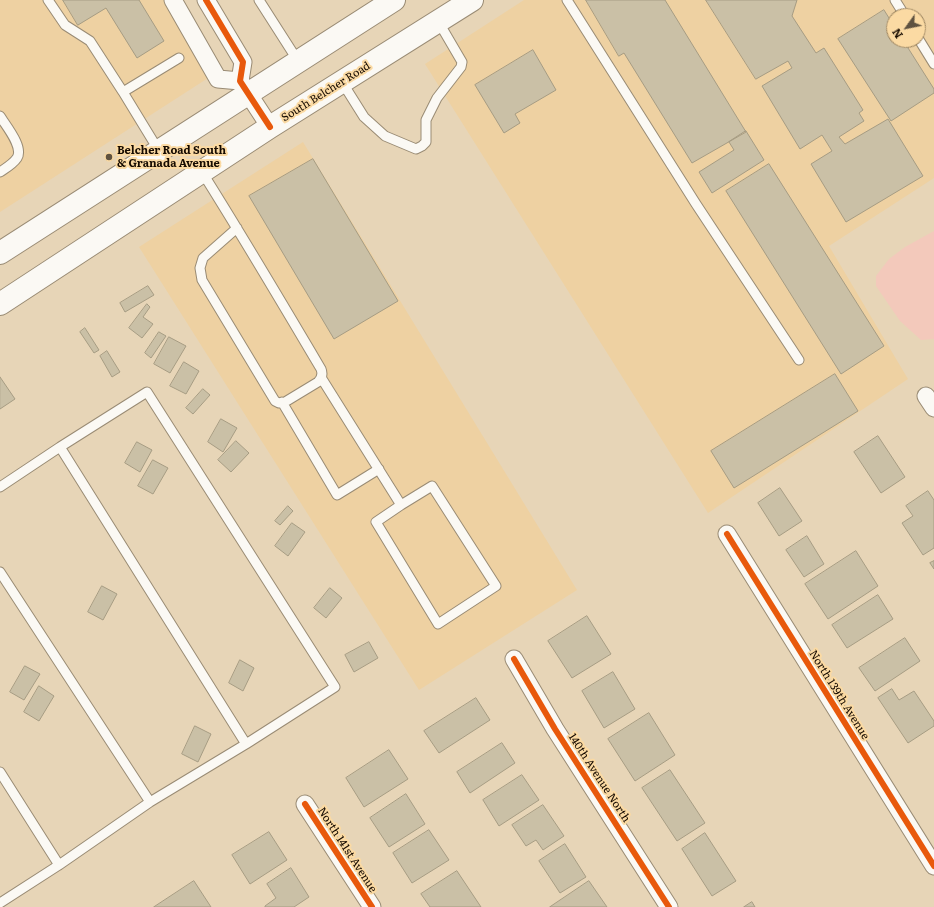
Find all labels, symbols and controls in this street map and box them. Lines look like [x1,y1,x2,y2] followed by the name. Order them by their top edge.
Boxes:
[886,8,926,48] north arrow
[888,26,906,42] text: N
[279,59,373,125] street label: South Belcher Road
[117,144,226,170] place label: Belcher Road South & Granada Avenue
[104,152,114,162] marker: Belcher Road South & Granada Avenue
[806,648,872,742] street label: North 139th Avenue
[565,731,633,825] street label: 140th Avenue North
[315,805,379,895] street label: North 141st Avenue

